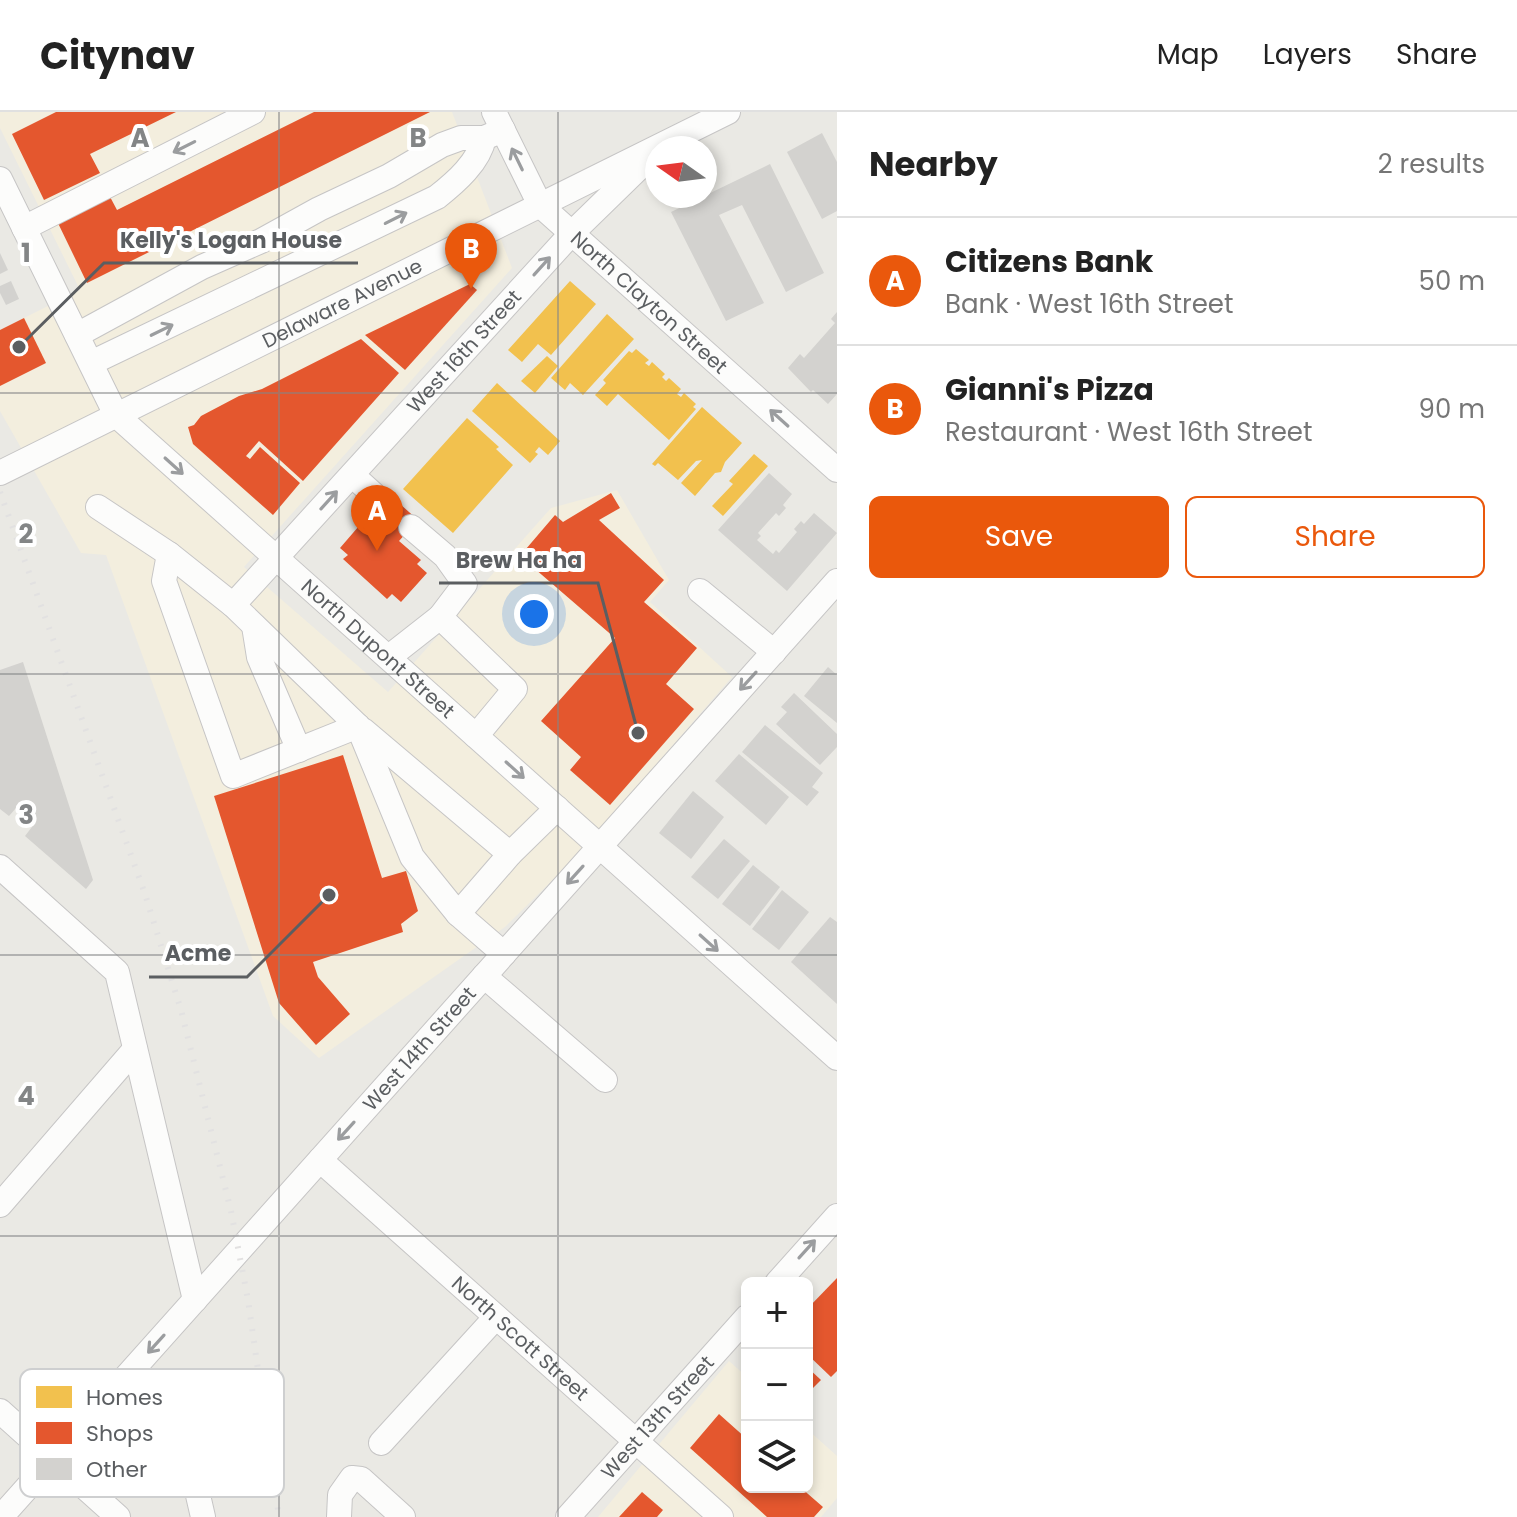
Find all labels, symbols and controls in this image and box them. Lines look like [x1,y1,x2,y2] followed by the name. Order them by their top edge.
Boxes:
[40,29,195,82] text: Citynav
[1157,35,1219,74] text: Map
[1263,35,1352,74] text: Layers
[1396,35,1477,74] text: Share
[130,120,150,156] text: A
[409,120,427,156] text: B
[645,136,717,208] north arrow
[172,140,196,155] one-way arrow
[869,140,998,188] text: Nearby
[1378,146,1485,182] text: 2 results
[509,147,524,171] one-way arrow
[384,210,408,226] one-way arrow
[104,217,358,263] callout: Kelly's Logan House
[445,223,497,289] pin: B
[120,225,342,256] text: Kelly's Logan House
[565,225,734,380] street label: North Clayton Street
[21,235,31,271] text: 1
[945,240,1153,283] text: Citizens Bank
[257,252,427,355] street label: Delaware Avenue
[532,256,551,276] one-way arrow
[885,263,905,299] text: A
[1419,263,1485,299] text: 50 m
[400,284,528,419] street label: West 16th Street
[945,286,1233,322] text: Bank · West 16th Street
[149,322,173,338] one-way arrow
[945,368,1154,411] text: Gianni's Pizza
[886,391,904,427] text: B
[1419,391,1485,427] text: 90 m
[769,409,789,427] one-way arrow
[945,414,1312,450] text: Restaurant · West 16th Street
[164,457,184,475] one-way arrow
[351,485,403,551] pin: A
[320,490,338,510] one-way arrow
[869,496,1169,578] button: Save
[1185,496,1485,578] button: Share
[19,516,34,552] text: 2
[439,537,598,583] callout: Brew Ha ha
[456,545,582,576] text: Brew Ha ha
[295,573,461,725] street label: North Dupont Street
[514,594,554,634] your location
[739,670,757,690] one-way arrow
[504,761,524,779] one-way arrow
[18,797,34,833] text: 3
[566,864,584,884] one-way arrow
[149,931,247,977] callout: Acme
[698,934,718,952] one-way arrow
[165,938,231,969] text: Acme
[356,980,482,1117] street label: West 14th Street
[17,1078,35,1114] text: 4
[337,1121,355,1141] one-way arrow
[798,1240,816,1260] one-way arrow
[446,1270,595,1407] street label: North Scott Street
[741,1277,813,1493] map controls
[741,1277,813,1349] button: +
[147,1333,165,1353] one-way arrow
[595,1349,720,1485] street label: West 13th Street
[741,1349,813,1421] button: −
[20,1369,284,1497] legend
[86,1382,163,1413] text: Homes
[86,1418,153,1449] text: Shops
[741,1421,813,1493] button: layers
[86,1454,147,1485] text: Other

